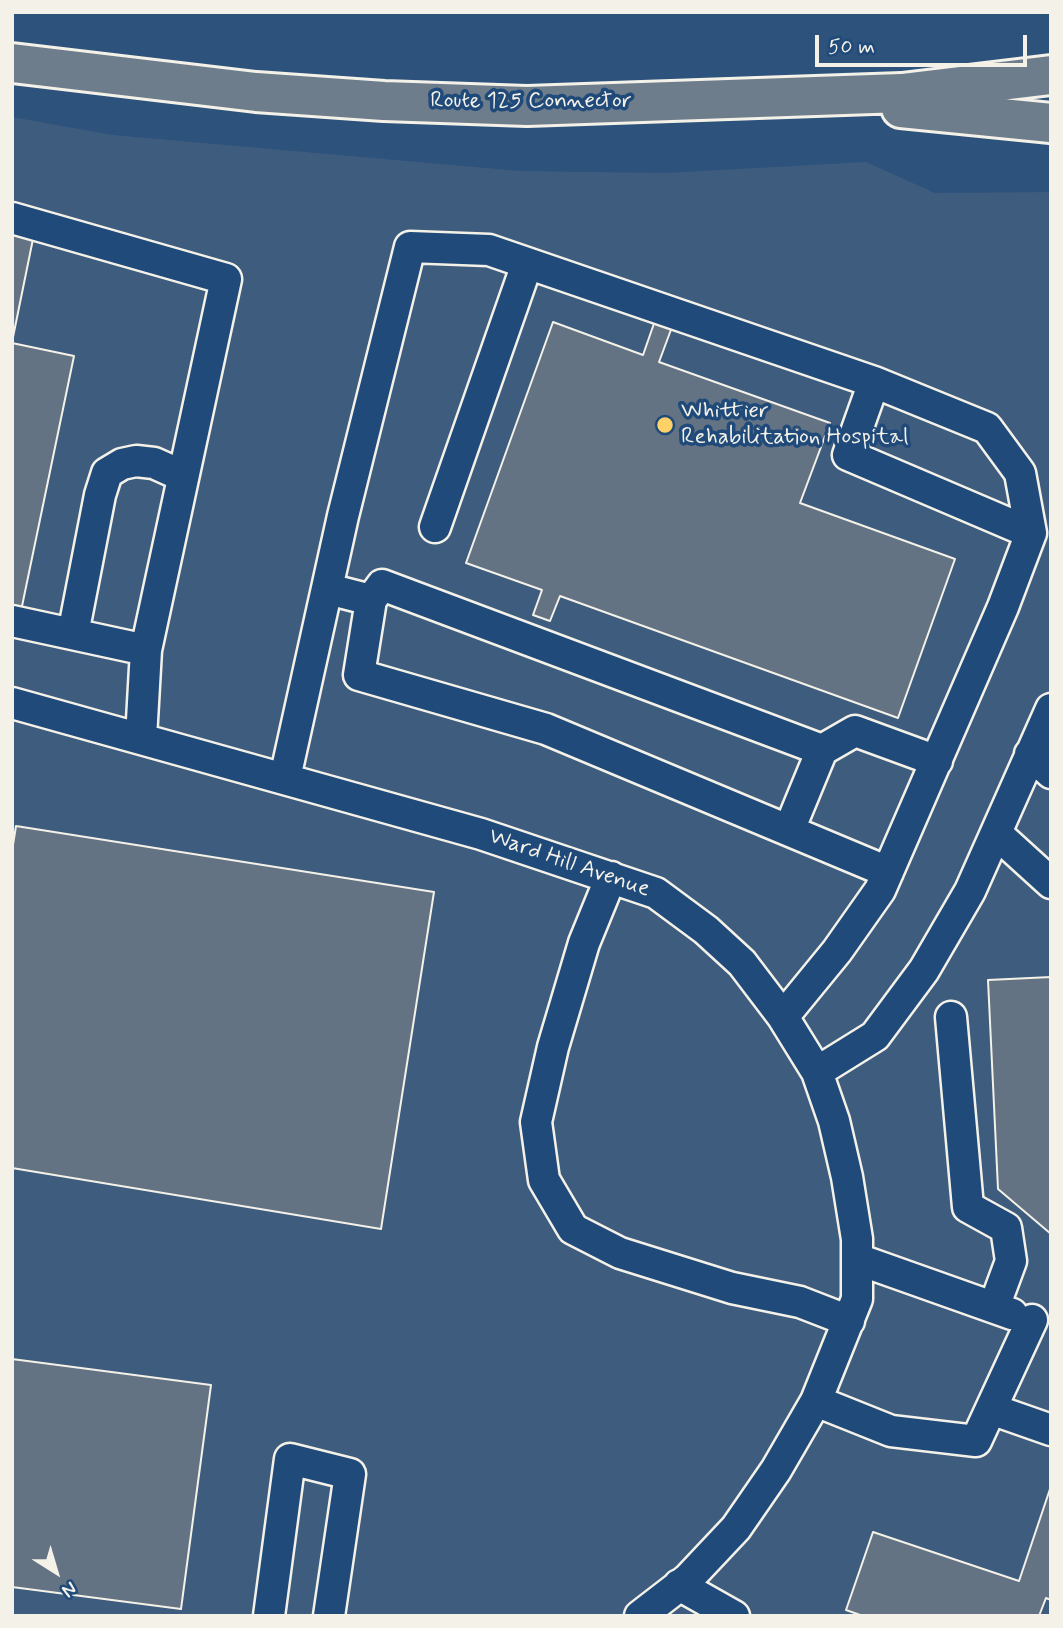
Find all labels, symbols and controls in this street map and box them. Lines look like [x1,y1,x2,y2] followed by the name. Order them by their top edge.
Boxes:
[818,21,1030,65] scale bar
[828,33,875,61] text: 50 m
[430,88,632,116] street label: Route 125 Connector
[681,398,909,452] place label: Whittier Rehabilitation Hospital
[655,415,675,435] marker: Whittier Rehabilitation Hospital
[485,824,653,904] street label: Ward Hill Avenue
[21,1537,91,1607] north arrow
[56,1575,82,1603] text: N

